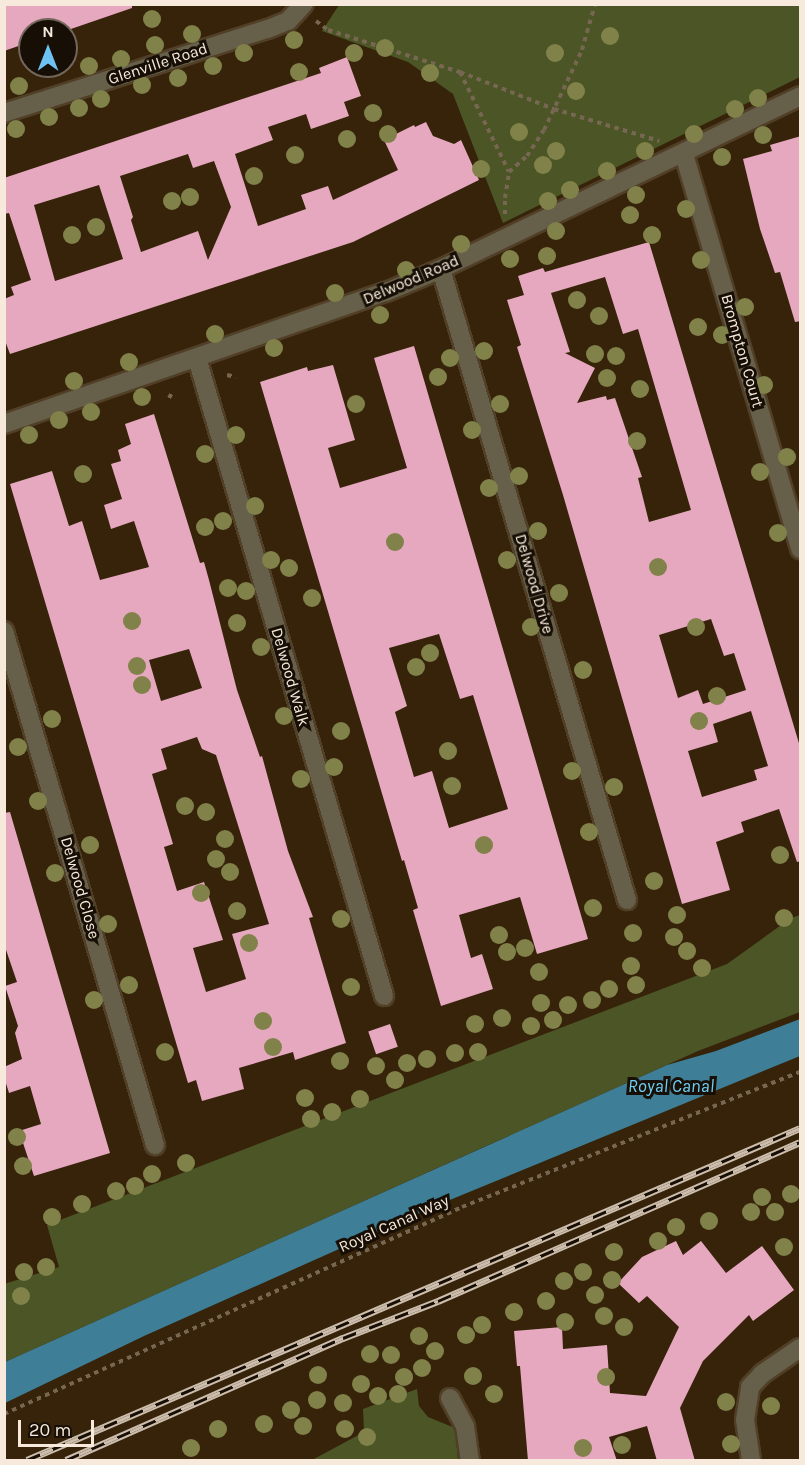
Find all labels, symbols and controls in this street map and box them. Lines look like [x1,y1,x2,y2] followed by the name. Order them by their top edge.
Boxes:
[18,18,78,78] north arrow
[42,22,54,41] text: N
[106,39,210,89] street label: Glenville Road
[360,251,462,309] street label: Delwood Road
[717,292,767,410] street label: Brompton Court
[511,532,557,636] street label: Delwood Drive
[267,625,313,729] street label: Delwood Walk
[56,835,104,941] street label: Delwood Close
[628,1075,714,1097] water label: Royal Canal
[336,1191,452,1257] street label: Royal Canal Way
[21,1408,98,1446] scale bar
[29,1419,71,1441] text: 20 m

